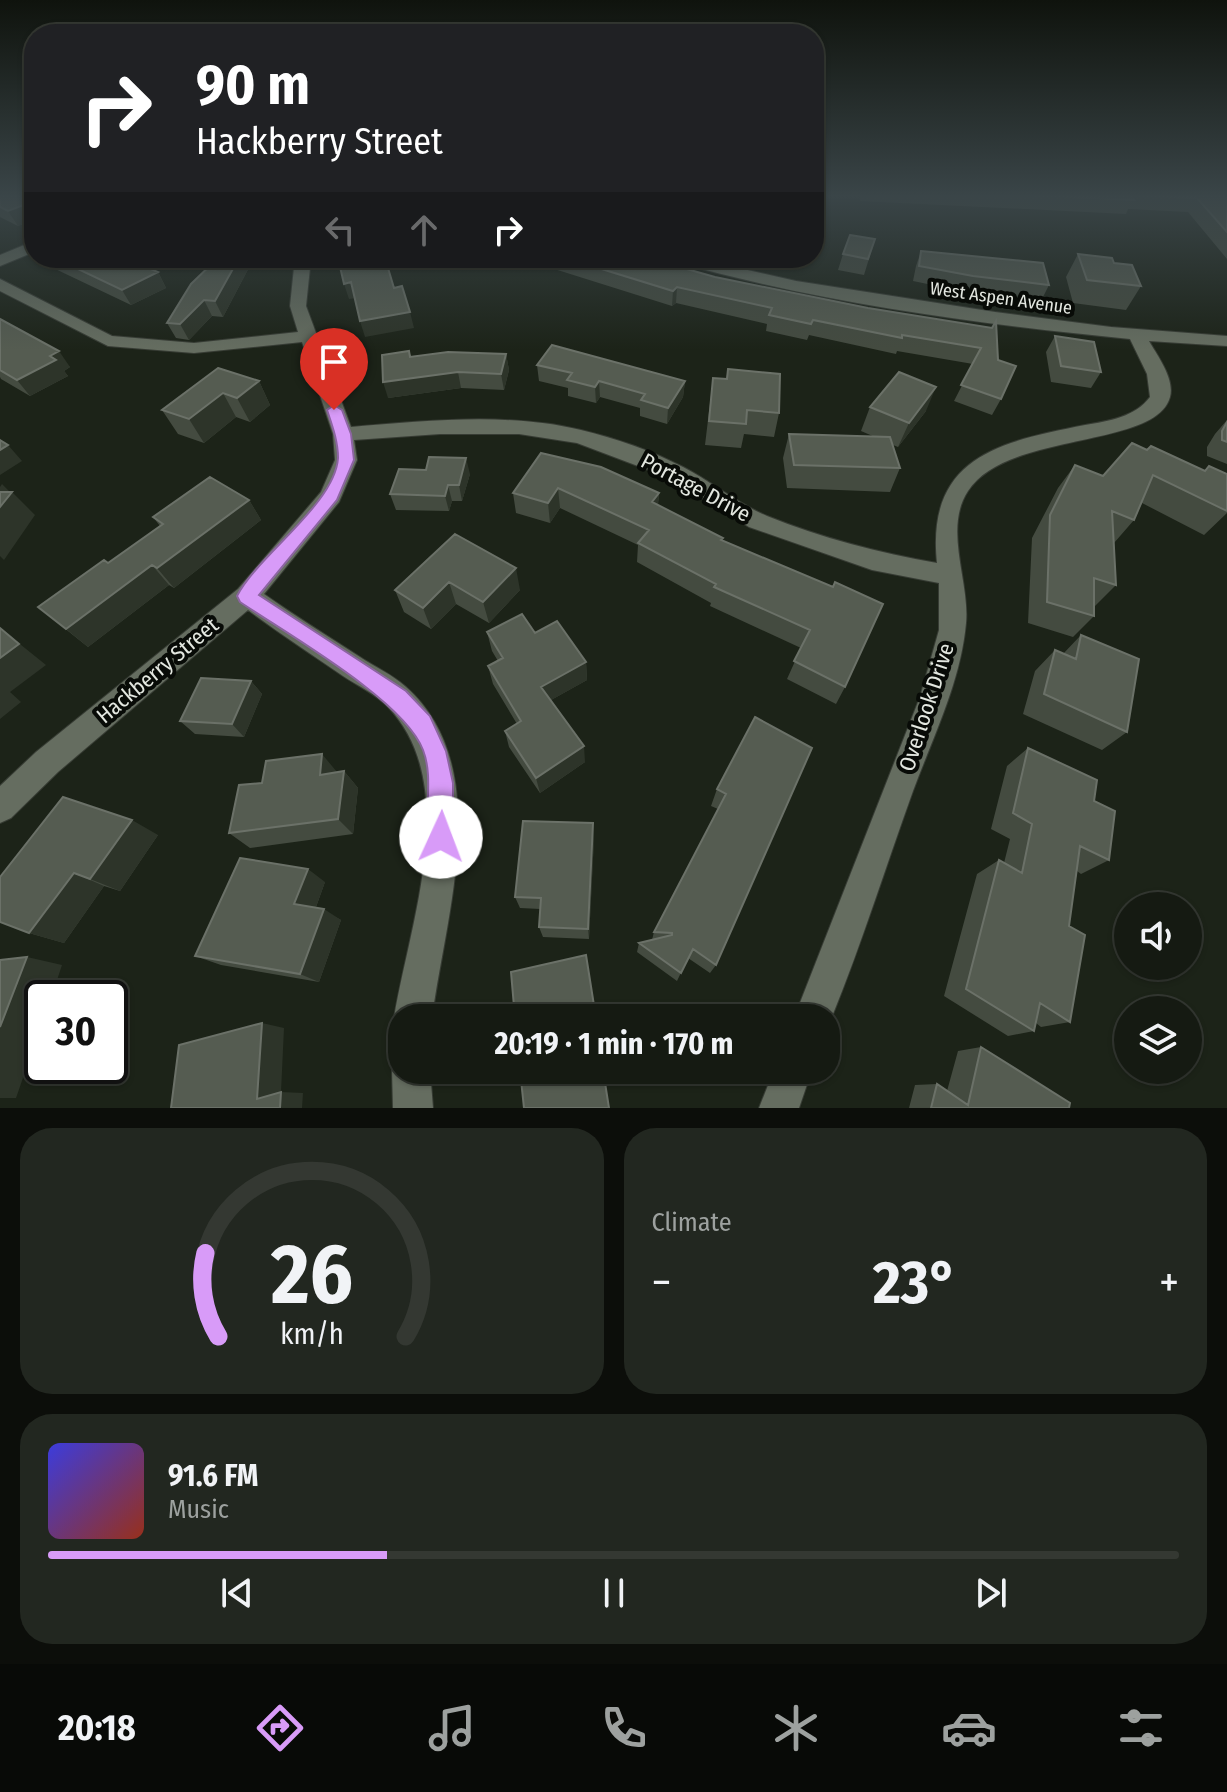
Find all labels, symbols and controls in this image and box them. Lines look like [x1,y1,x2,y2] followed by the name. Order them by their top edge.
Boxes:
[196,52,310,119] text: 90 m
[64,56,168,160] icon: right
[196,120,443,164] text: Hackberry Street
[318,208,362,252] icon: left
[402,208,446,252] icon: ahead
[486,208,530,252] icon: right
[928,277,1074,319] street label: West Aspen Avenue
[300,328,368,410] pin
[312,340,356,384] icon: arrive
[636,447,755,528] street label: Portage Drive
[91,611,224,729] street label: Hackberry Street
[893,640,960,775] street label: Overlook Drive
[399,795,483,879] position arrow
[1114,892,1202,1084] map controls
[1114,892,1202,980] button: sound
[24,980,128,1084] speed limit sign: 30
[1114,996,1202,1084] button: layers
[494,1026,734,1062] text: 20:19 · 1 min · 170 m
[652,1207,732,1238] text: Climate
[270,1225,353,1325] text: 26
[873,1247,957,1319] text: 23°
[652,1256,671,1309] text: −
[1159,1256,1179,1309] text: +
[280,1317,344,1352] text: km/h
[168,1458,258,1494] text: 91.6 FM
[168,1494,229,1525] text: Music
[215,1571,259,1615] icon: previous
[592,1571,636,1615] icon: pause
[969,1571,1013,1615] icon: next
[252,1700,308,1756] icon: directions
[424,1700,480,1756] icon: music
[596,1700,652,1756] icon: phone
[768,1700,824,1756] icon: climate
[941,1700,997,1756] icon: car
[1113,1700,1169,1756] icon: filters
[58,1706,136,1750] text: 20:18

